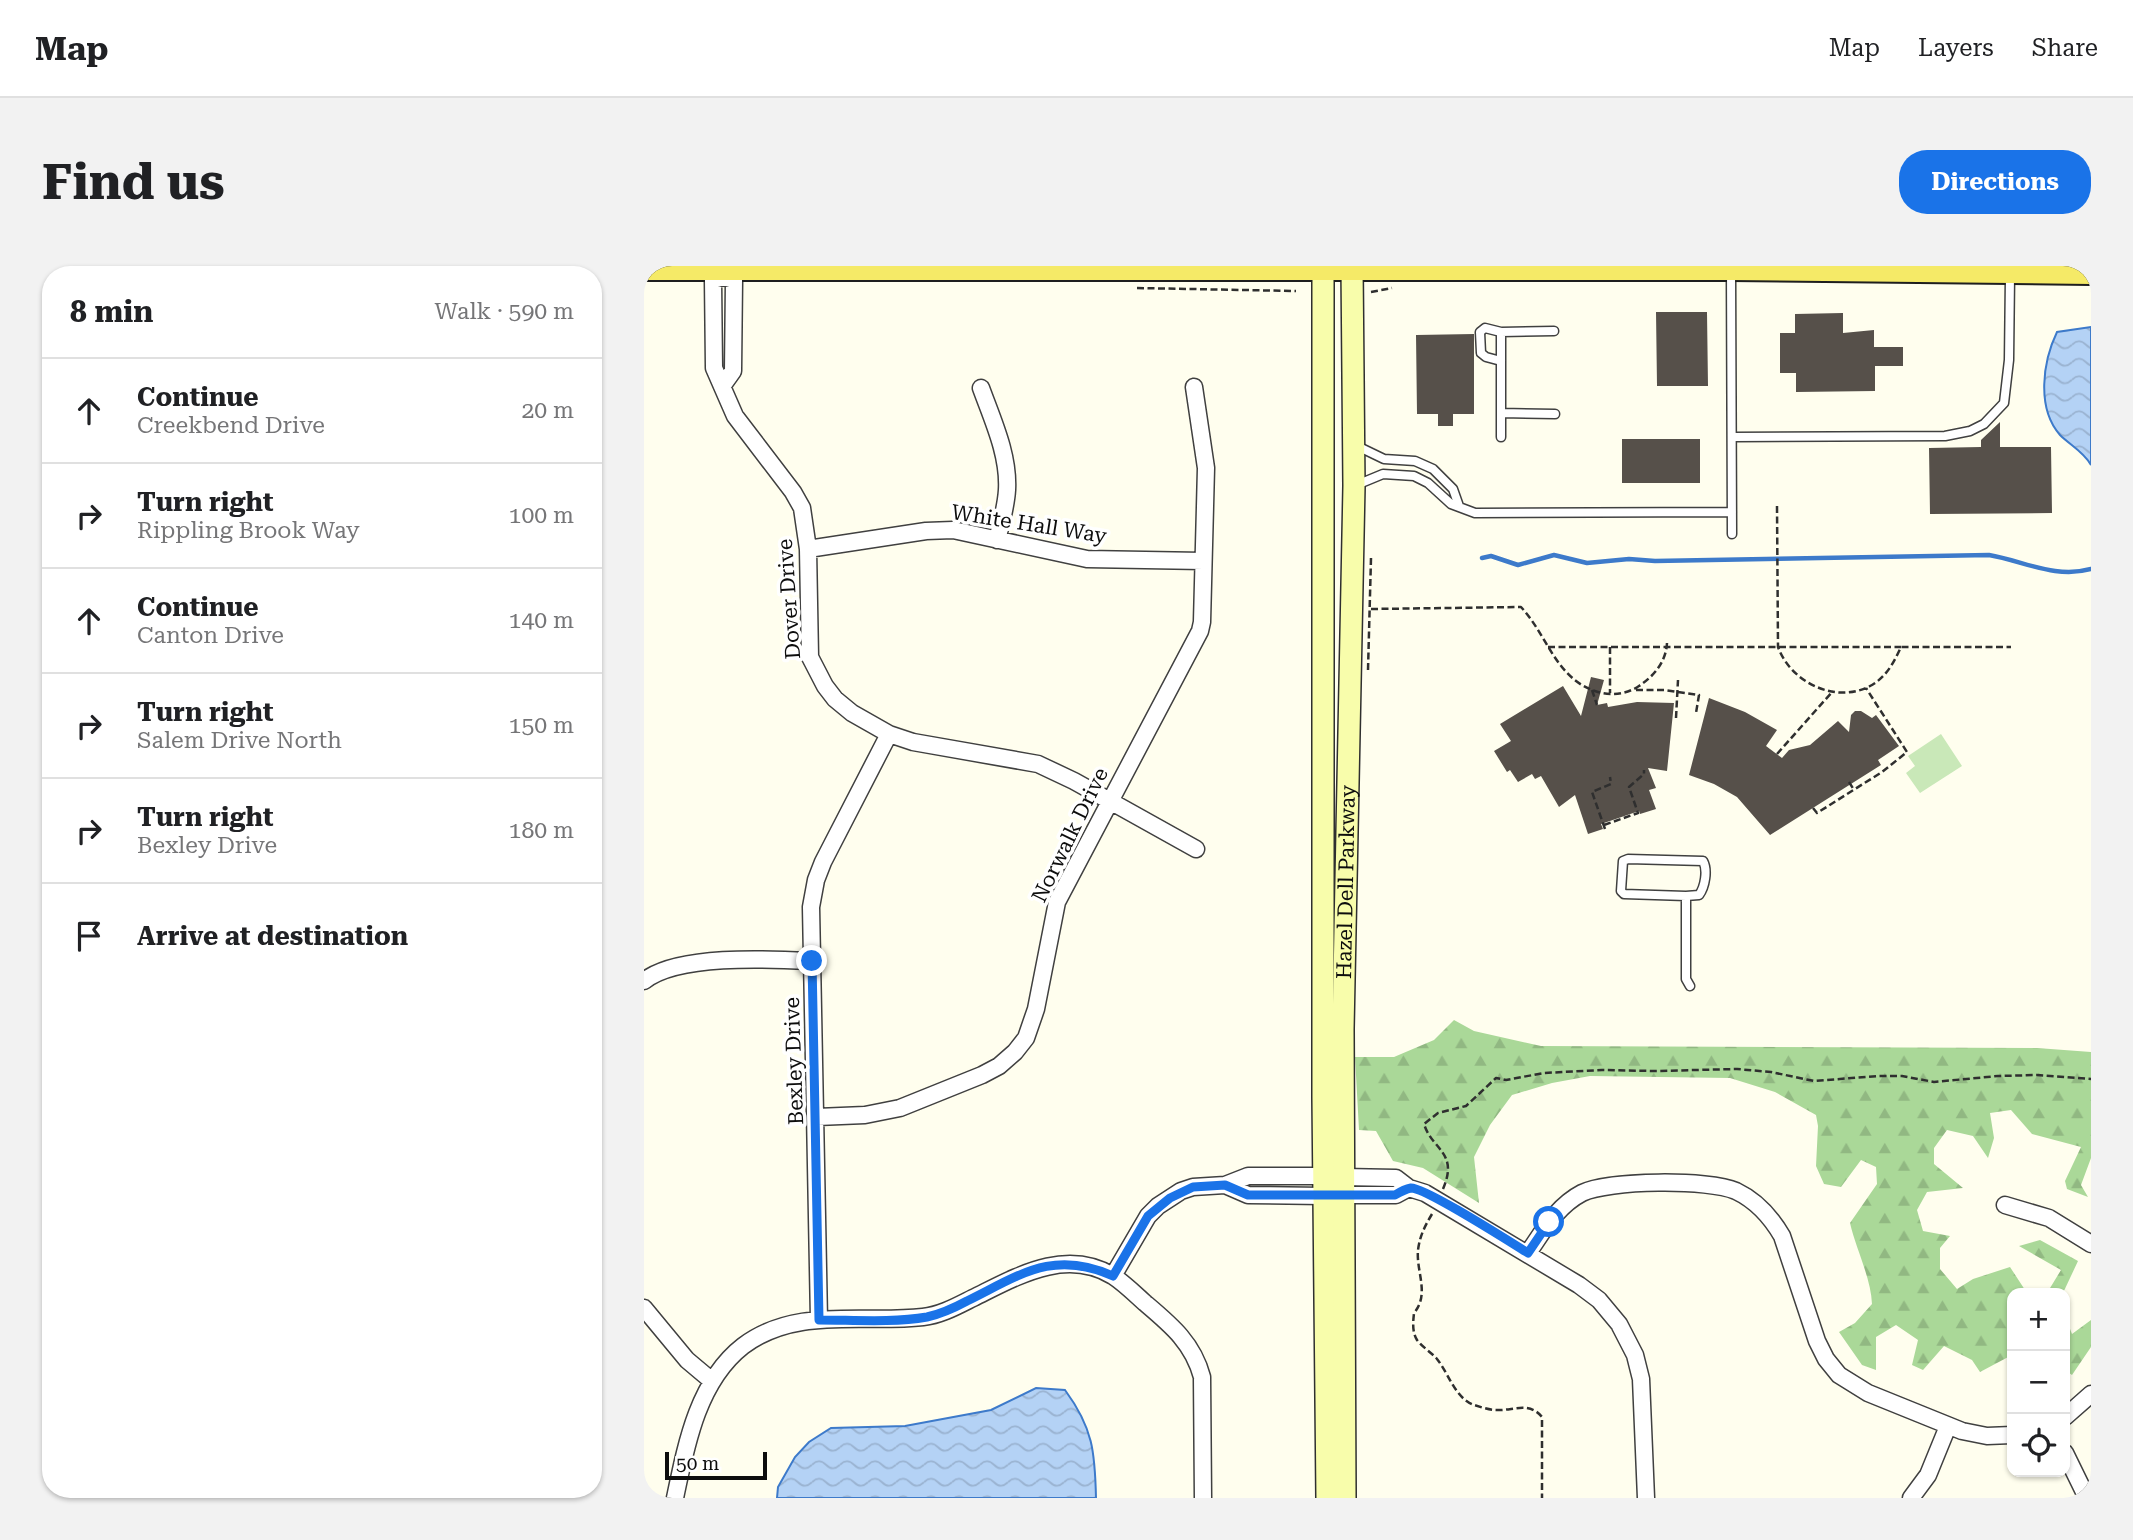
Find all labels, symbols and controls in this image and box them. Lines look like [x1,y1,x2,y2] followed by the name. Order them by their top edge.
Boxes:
[35,29,109,68] text: Map
[1829,34,1880,62] text: Map
[1918,34,1994,62] text: Layers
[2032,34,2098,62] text: Share
[1899,150,2091,214] button: Directions
[42,154,225,211] text: Find us
[70,294,153,329] text: 8 min
[435,298,574,325] text: Walk · 590 m
[137,382,259,412] text: Continue
[70,392,108,430] icon: ahead
[521,397,574,424] text: 20 m
[137,412,325,439] text: Creekbend Drive
[137,487,273,517] text: Turn right
[70,497,108,535] icon: right
[950,500,1109,548] street label: White Hall Way
[509,502,574,529] text: 100 m
[137,517,360,544] text: Rippling Brook Way
[773,538,805,660] street label: Dover Drive
[137,592,259,622] text: Continue
[70,602,108,640] icon: ahead
[509,607,574,634] text: 140 m
[137,622,284,649] text: Canton Drive
[137,697,273,727] text: Turn right
[70,707,108,745] icon: right
[509,712,574,739] text: 150 m
[137,727,342,754] text: Salem Drive North
[1027,764,1113,906] street label: Norwalk Drive
[1332,784,1360,979] street label: Hazel Dell Parkway
[137,802,273,832] text: Turn right
[70,812,108,850] icon: right
[509,817,574,844] text: 180 m
[137,832,277,859] text: Bexley Drive
[70,917,108,955] icon: arrive
[137,921,408,951] text: Arrive at destination
[796,945,827,976] route end
[780,997,808,1125] street label: Bexley Drive
[1533,1206,1564,1237] route start
[2007,1288,2070,1477] map controls
[2007,1288,2070,1351] button: +
[2007,1351,2070,1414] button: −
[2007,1414,2070,1477] button: locate
[665,1449,766,1481] scale bar
[676,1452,719,1475] text: 50 m

